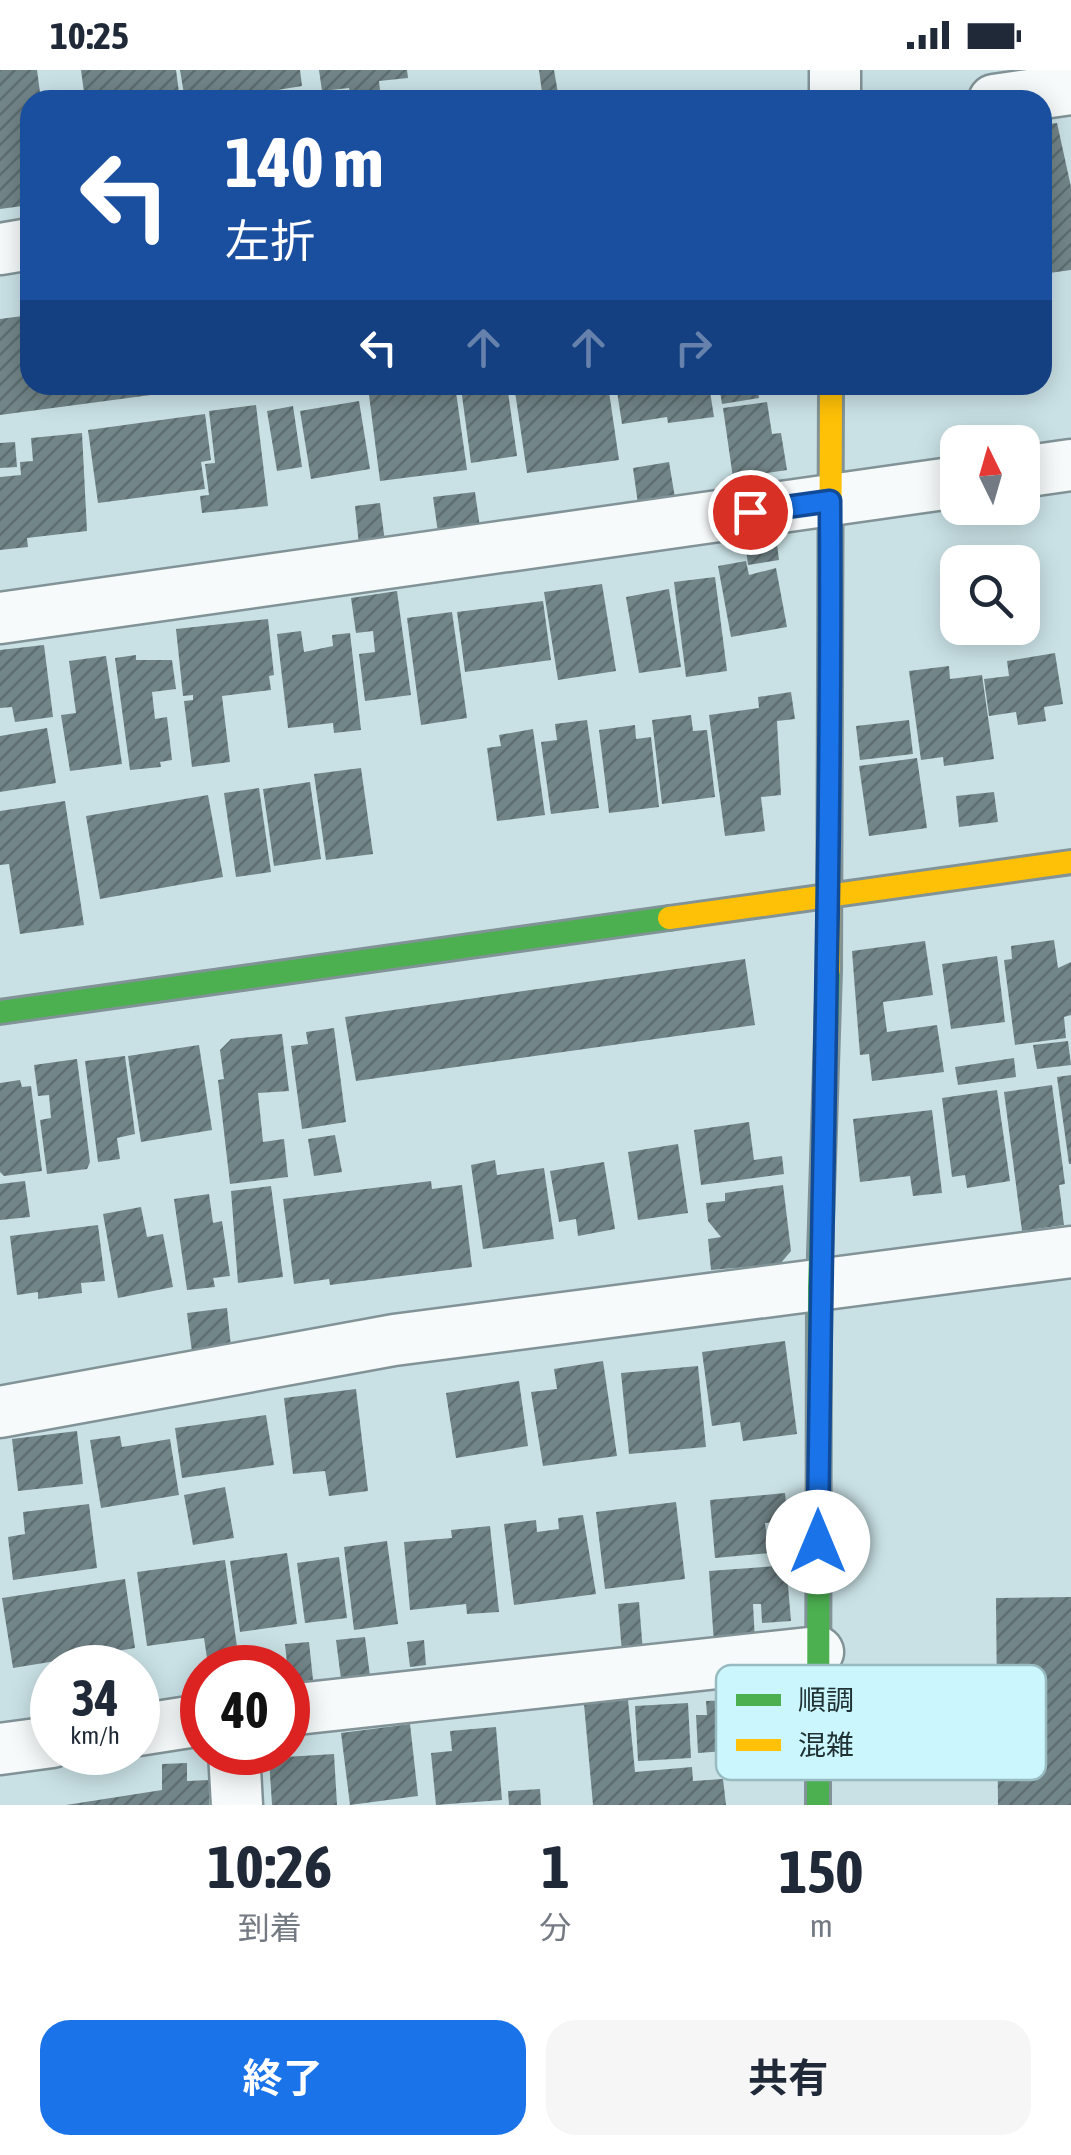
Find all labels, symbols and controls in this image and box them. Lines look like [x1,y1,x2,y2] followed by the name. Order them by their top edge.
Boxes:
[50,14,129,57] text: 10:25
[225,122,384,202] text: 140 m
[60,130,190,260] icon: left
[225,215,315,267] text: 左折
[351,320,406,375] icon: left
[456,320,511,375] icon: ahead
[561,320,616,375] icon: ahead
[666,320,721,375] icon: right
[940,425,1040,525] north arrow
[940,425,1040,645] map controls
[708,470,793,555] pin
[723,485,778,540] icon: arrive
[940,545,1040,645] button: search
[766,1490,870,1594] position arrow
[180,1645,310,1775] speed limit sign: 40
[716,1665,1046,1780] legend
[71,1669,118,1727] text: 34
[798,1684,854,1716] text: 順調
[70,1721,120,1749] text: km/h
[798,1729,854,1761] text: 混雑
[207,1832,332,1901] text: 10:26
[541,1832,570,1901] text: 1
[779,1837,864,1906] text: 150
[810,1907,833,1944] text: m
[238,1909,302,1946] text: 到着
[540,1909,572,1946] text: 分
[40,2020,526,2135] button: 終了
[546,2020,1031,2135] button: 共有

